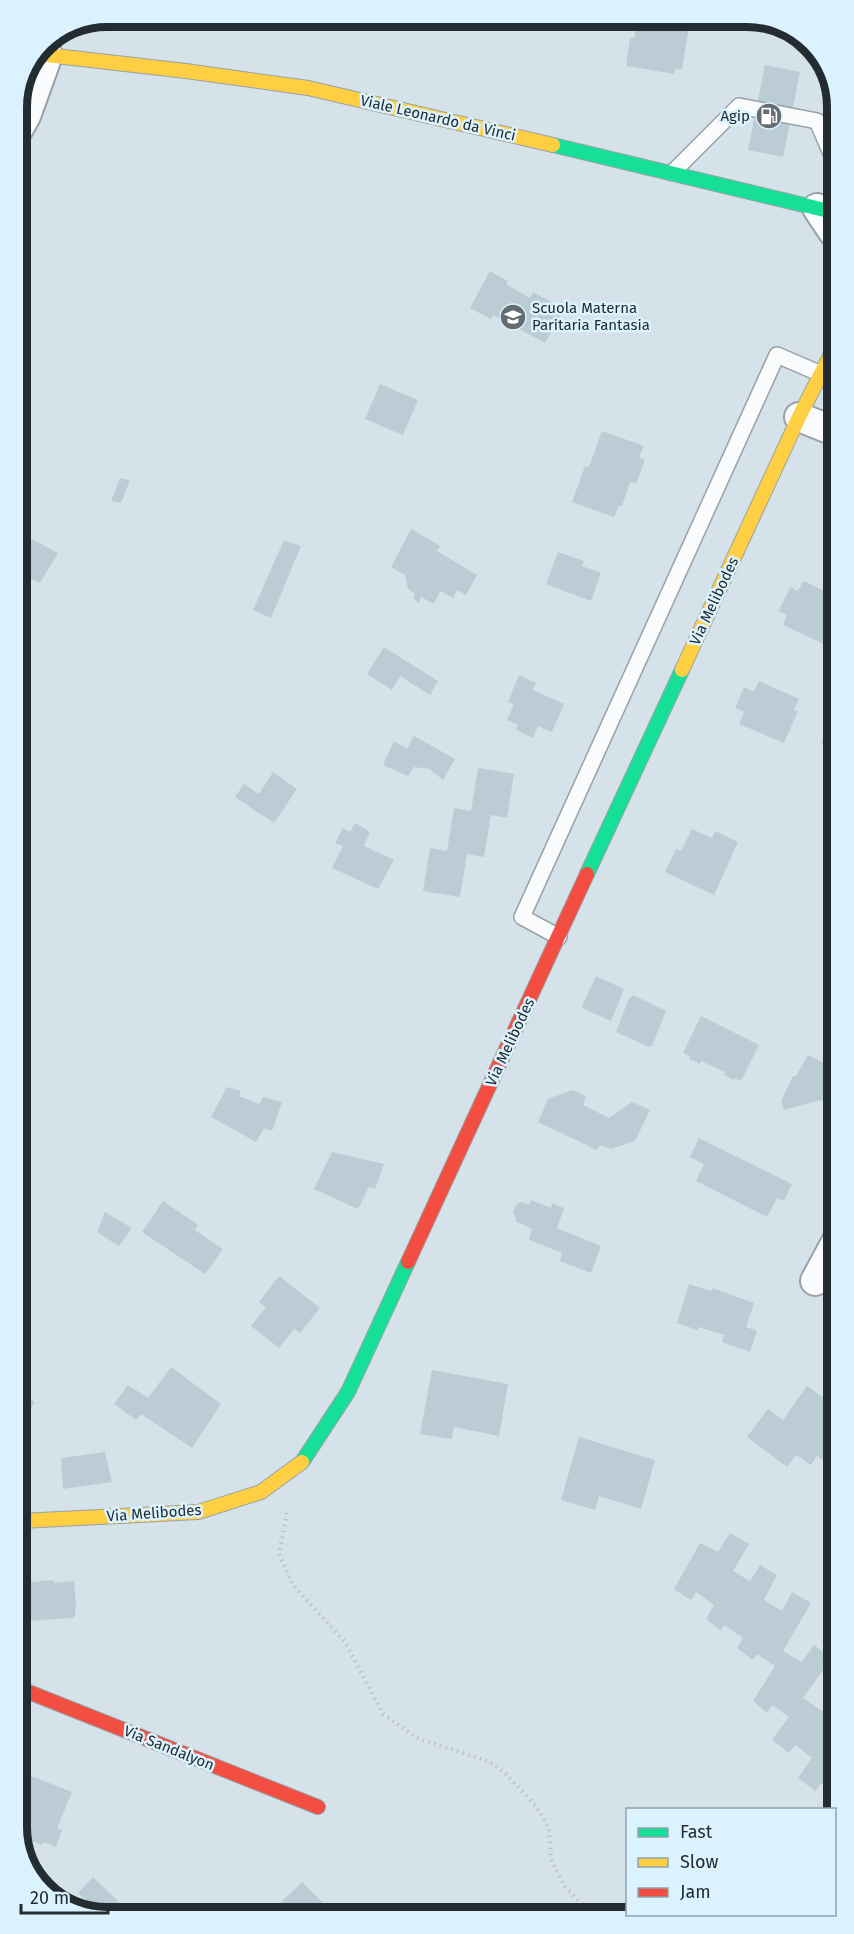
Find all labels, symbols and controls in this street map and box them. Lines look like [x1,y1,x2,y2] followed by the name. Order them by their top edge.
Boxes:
[359,91,517,145] street label: Viale Leonardo da Vinci
[754,101,784,131] fuel station icon: Agip
[720,107,750,125] place label: Agip
[532,299,650,334] place label: Scuola Materna Paritaria Fantasia
[498,302,528,332] school or university icon: Scuola Materna Paritaria Fantasia
[686,554,742,648] street label: Via Melibodes
[482,995,538,1089] street label: Via Melibodes
[106,1501,202,1525] street label: Via Melibodes
[121,1722,217,1774] street label: Via Sandalyon
[626,1808,836,1916] legend
[680,1821,713,1843] text: Fast
[680,1851,719,1873] text: Slow
[21,1877,108,1915] scale bar
[680,1881,711,1903] text: Jam
[30,1887,69,1909] text: 20 m

